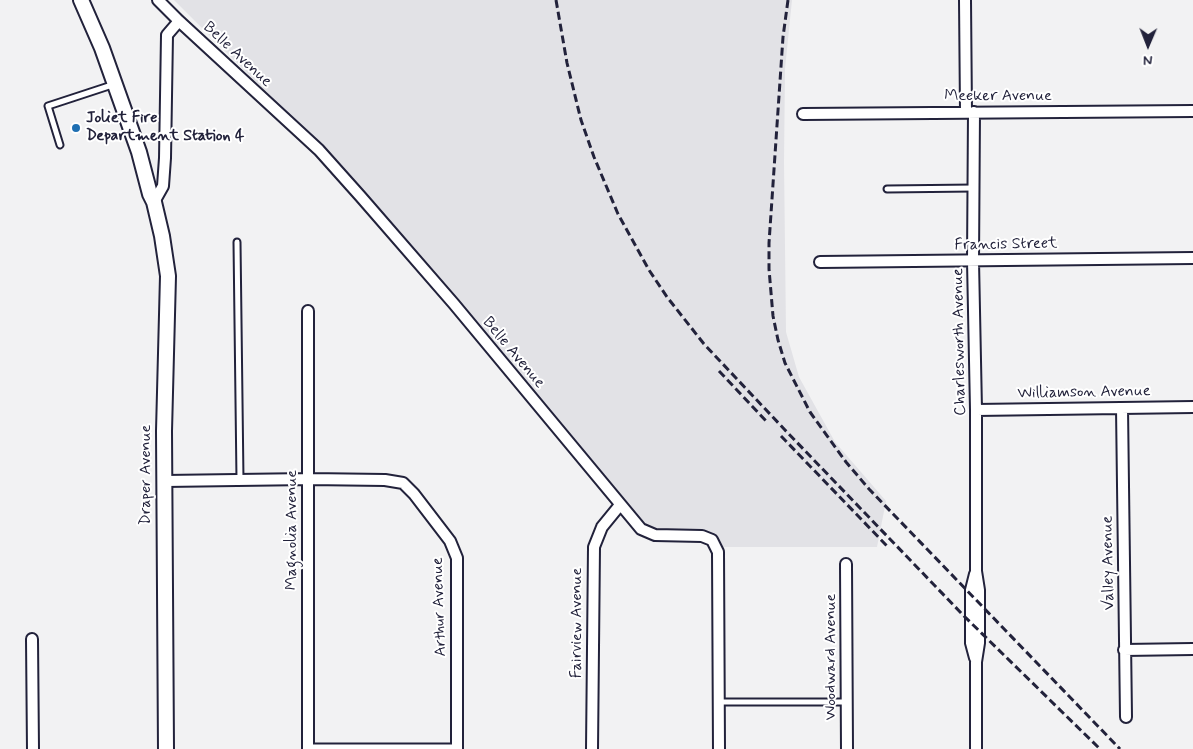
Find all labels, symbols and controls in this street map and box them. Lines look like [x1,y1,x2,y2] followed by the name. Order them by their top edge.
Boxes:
[199,18,275,92] street label: Belle Avenue
[1123,20,1173,70] north arrow
[1143,51,1153,69] text: N
[944,87,1052,107] street label: Meeker Avenue
[86,109,244,147] place label: Joliet Fire Department Station 4
[70,122,82,134] marker: Joliet Fire Department Station 4
[954,235,1058,255] street label: Francis Street
[949,268,971,416] street label: Charlesworth Avenue
[478,313,548,393] street label: Belle Avenue
[1017,382,1151,404] street label: Williamson Avenue
[137,425,157,525] street label: Draper Avenue
[283,470,303,590] street label: Magnolia Avenue
[1099,516,1119,610] street label: Valley Avenue
[429,557,451,657] street label: Arthur Avenue
[568,568,588,678] street label: Fairview Avenue
[822,594,842,720] street label: Woodward Avenue

